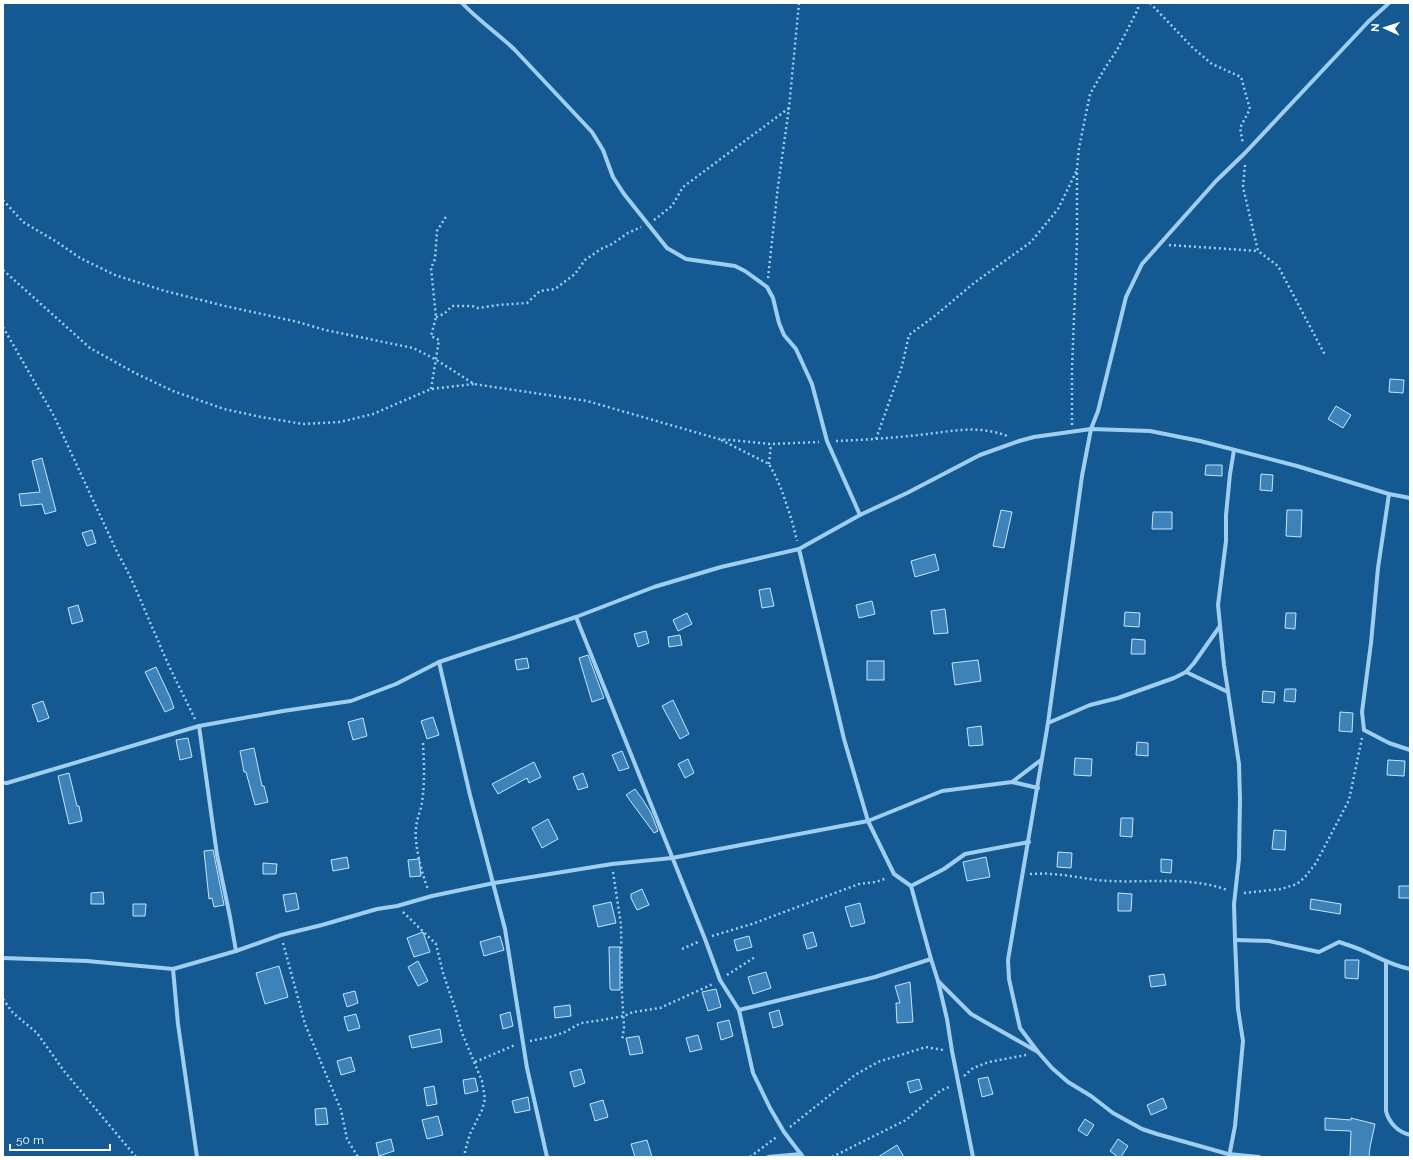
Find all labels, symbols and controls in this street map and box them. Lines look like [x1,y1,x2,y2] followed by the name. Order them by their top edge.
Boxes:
[1365,8,1405,48] north arrow
[1369,23,1382,32] text: N
[10,1126,110,1152] scale bar
[16,1133,44,1147] text: 50 m

